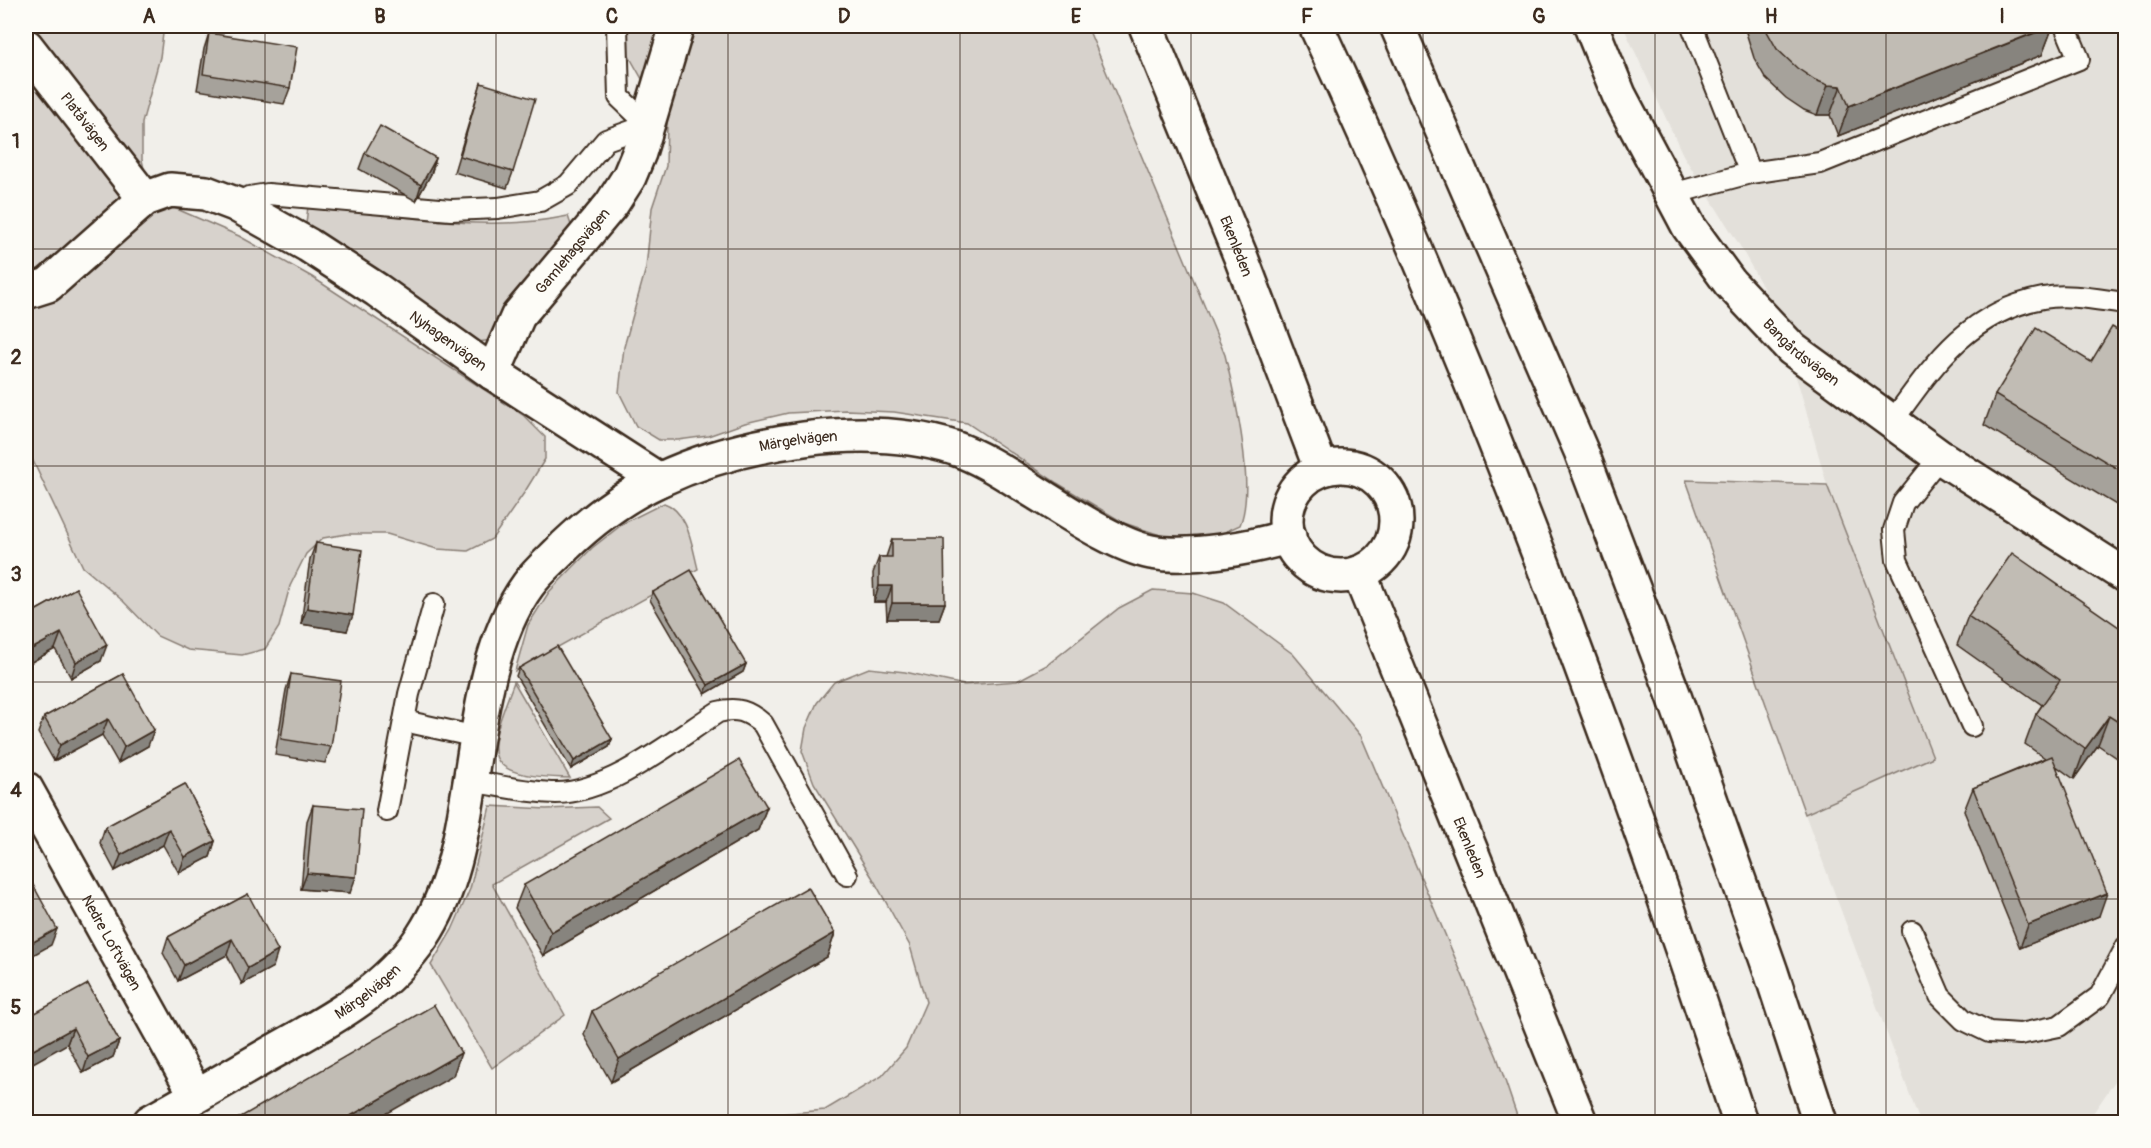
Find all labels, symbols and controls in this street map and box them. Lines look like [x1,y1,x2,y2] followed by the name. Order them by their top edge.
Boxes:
[143,4,156,29] text: A
[374,4,386,29] text: B
[606,4,618,29] text: C
[838,4,851,29] text: D
[1071,4,1082,29] text: E
[1301,4,1313,29] text: F
[1532,4,1546,29] text: G
[1765,4,1778,29] text: H
[1999,4,2005,29] text: I
[56,89,114,155] street label: Platåvägen
[12,129,20,154] text: 1
[531,204,614,298] street label: Gamlehagsvägen
[1215,213,1257,279] street label: Ekenleden
[406,307,491,375] street label: Nyhagenvägen
[1759,315,1843,390] street label: Bangårdsvägen
[10,345,22,370] text: 2
[757,426,838,456] street label: Märgelvägen
[10,562,22,587] text: 3
[10,778,22,803] text: 4
[1449,814,1490,881] street label: Ekenleden
[77,892,146,994] street label: Nedre Loftvägen
[331,960,405,1023] street label: Märgelvägen
[11,995,22,1020] text: 5

